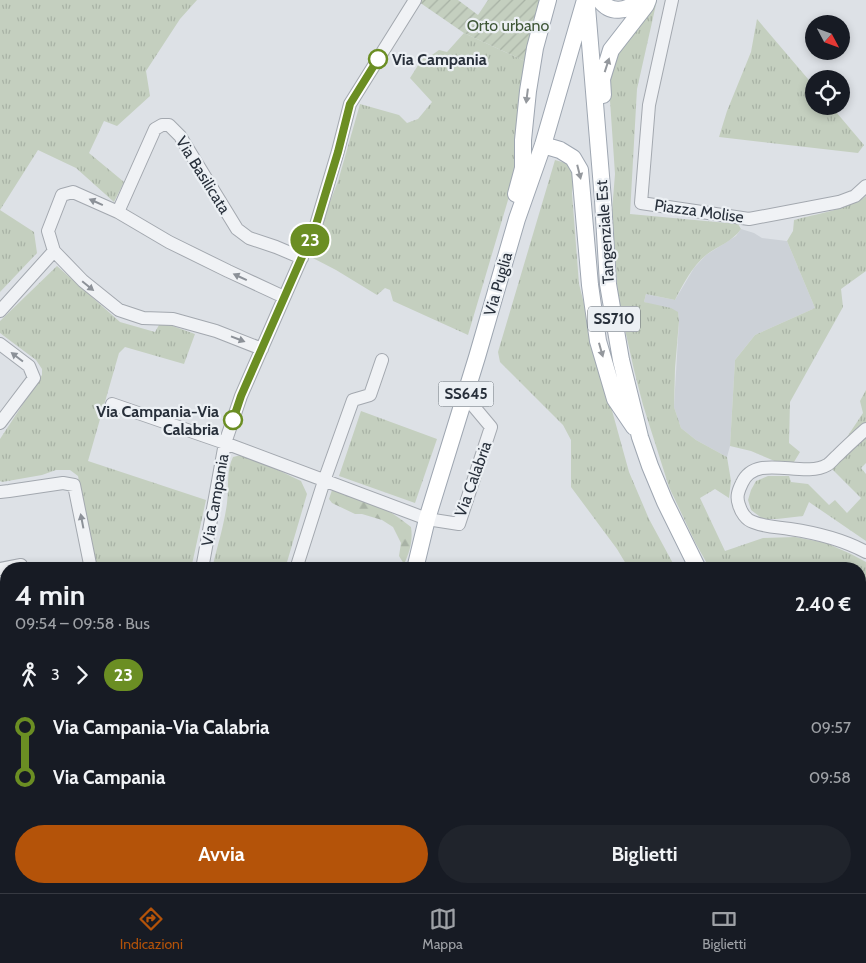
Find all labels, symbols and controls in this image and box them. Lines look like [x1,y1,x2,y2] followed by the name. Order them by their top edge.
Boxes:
[805,15,850,60] north arrow
[805,15,850,115] map controls
[467,16,550,35] park label: Orto urbano
[368,49,388,69] marker: Via Campania
[392,50,487,69] place label: Via Campania
[603,57,611,72] one-way arrow
[805,70,850,115] button: locate
[523,89,531,105] one-way arrow
[172,133,234,217] street label: Via Basilicata
[575,165,583,180] one-way arrow
[592,179,618,285] street label: Tangenziale Est
[653,195,745,227] street label: Piazza Molise
[89,198,103,206] one-way arrow
[288,224,332,256] line badge: 23
[300,229,320,251] text: 23
[480,250,516,318] street label: Via Puglia
[233,273,247,281] one-way arrow
[82,280,95,291] one-way arrow
[588,306,640,332] road number: SS710
[231,336,245,344] one-way arrow
[597,343,605,358] one-way arrow
[10,352,24,362] one-way arrow
[438,382,494,406] road number: SS645
[96,402,219,439] place label: Via Campania-Via Calabria
[223,410,243,430] marker: Via Campania-Via Calabria
[451,438,496,519] street label: Via Calabria
[198,452,233,548] street label: Via Campania
[77,512,85,528] one-way arrow
[15,578,85,612] text: 4 min
[795,593,851,616] text: 2.40 €
[15,614,150,633] text: 09:54 – 09:58 · Bus
[15,661,43,689] icon: walk
[68,661,96,689] icon: forward
[114,664,133,686] text: 23
[51,665,60,684] text: 3
[53,716,270,739] text: Via Campania-Via Calabria
[811,718,851,737] text: 09:57
[53,766,165,789] text: Via Campania
[809,768,851,787] text: 09:58
[15,825,428,883] button: Avvia
[438,825,851,883] button: Biglietti
[120,905,183,953] tab: Indicazioni
[422,905,463,953] tab: Mappa
[702,905,746,953] tab: Biglietti

